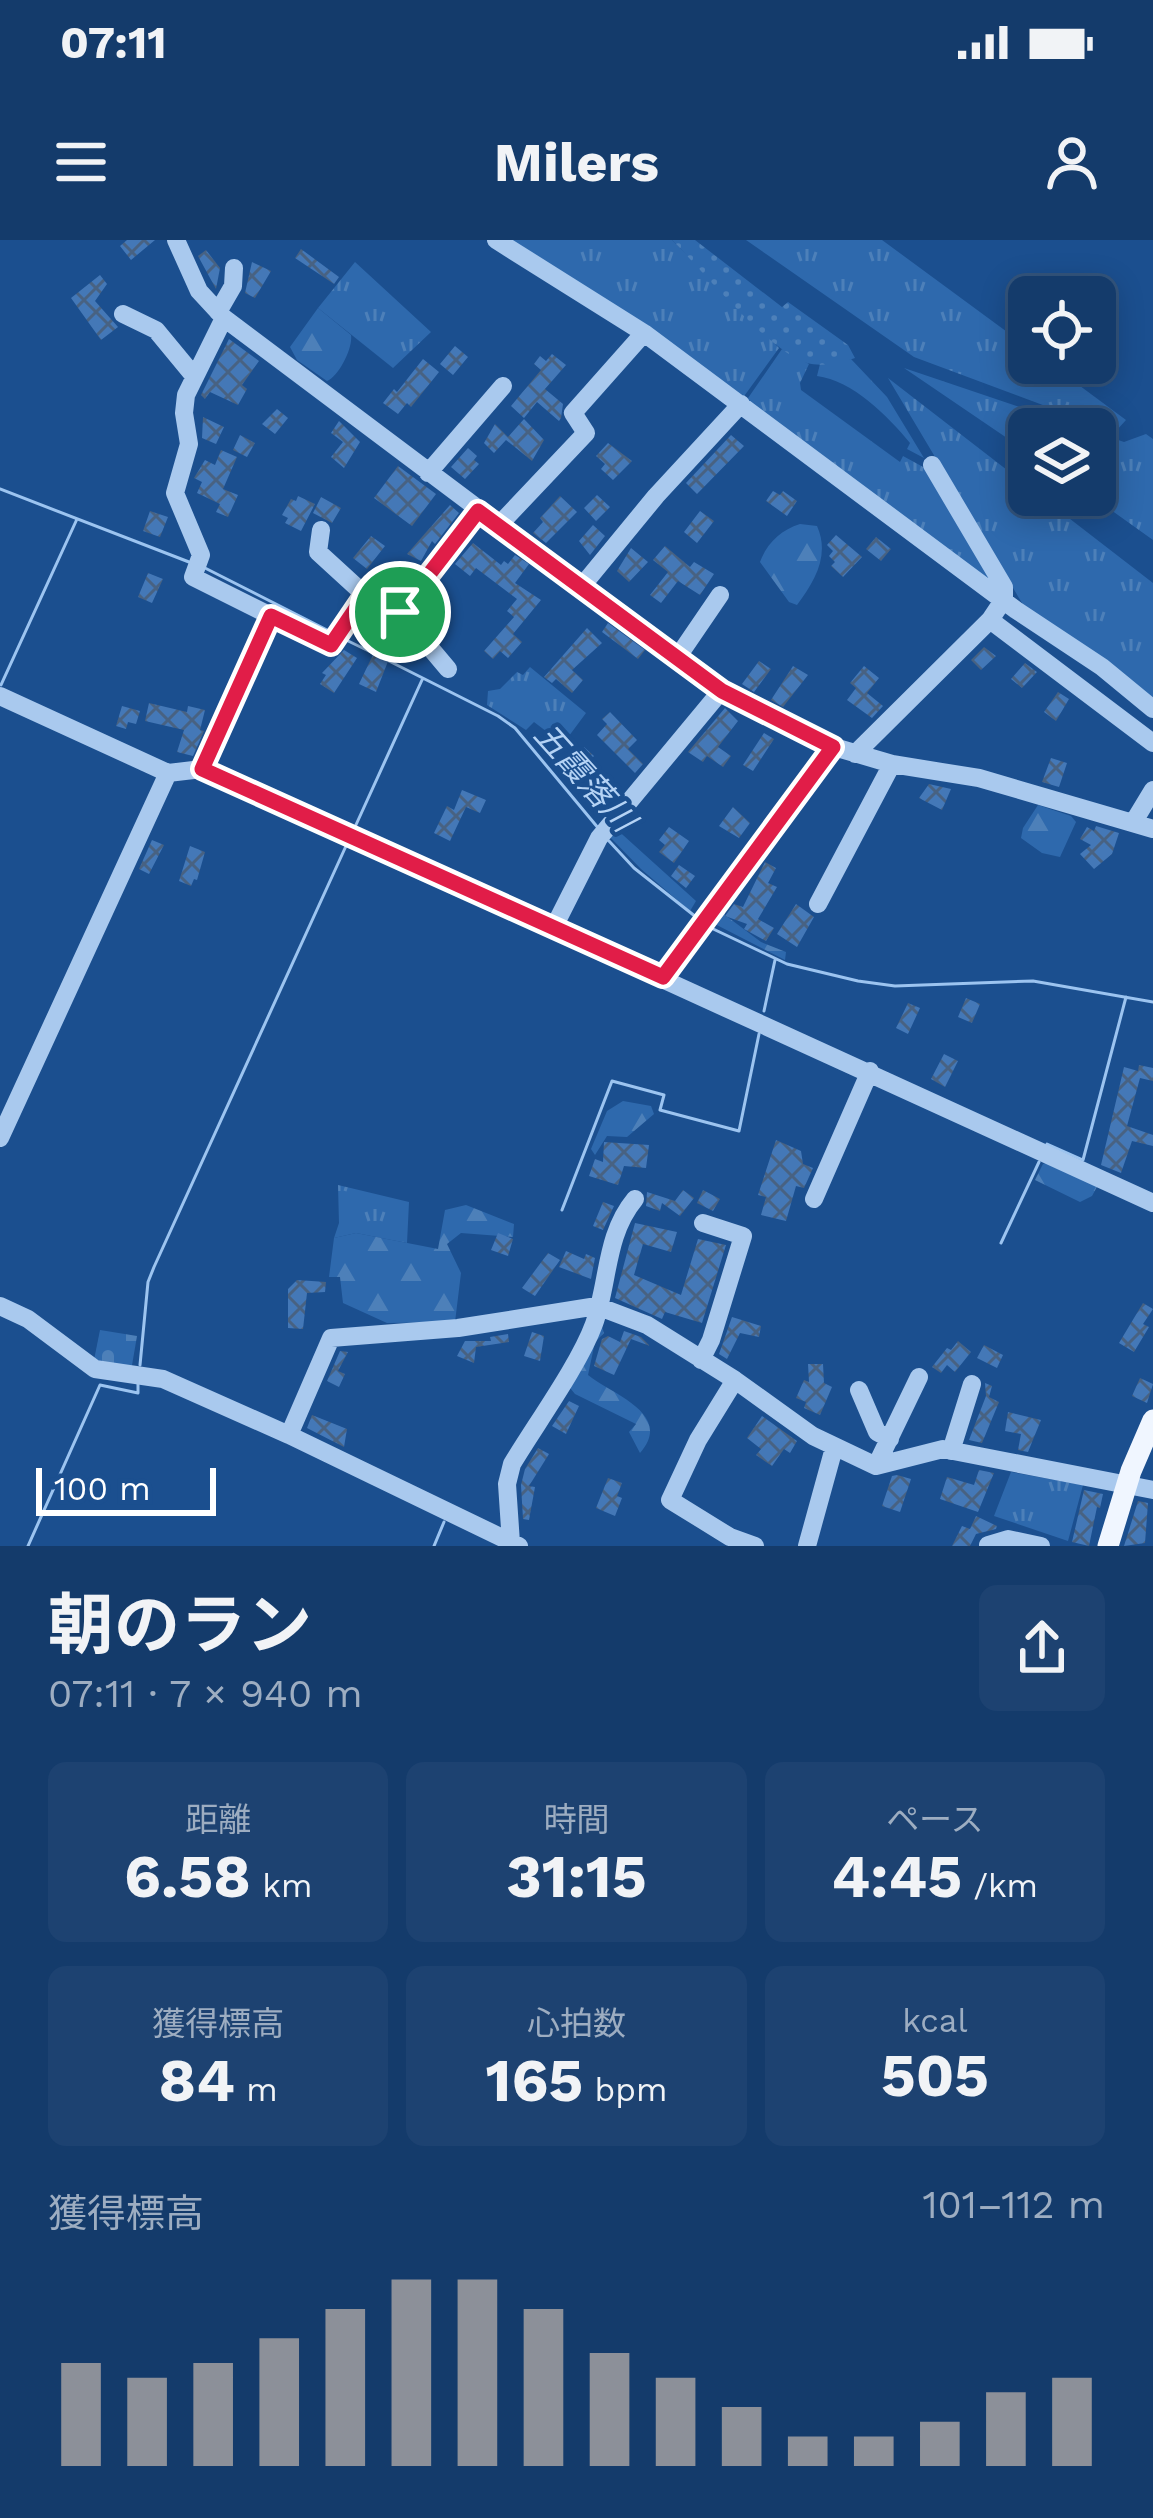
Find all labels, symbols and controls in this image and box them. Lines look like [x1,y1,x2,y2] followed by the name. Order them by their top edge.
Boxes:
[60,16,167,69] text: 07:11
[48,129,114,195] icon: menu
[1039,129,1105,195] icon: person
[494,131,659,194] text: Milers
[1008,276,1116,516] map controls
[1008,276,1116,384] button: locate
[1008,408,1116,516] button: layers
[349,561,451,663] pin
[367,579,433,645] icon: arrive
[526,715,646,841] water label: 五霞落川
[36,1462,216,1515] scale bar
[54,1469,151,1508] text: 100 m
[979,1585,1105,1711] button: share
[48,1587,312,1664] text: 朝のラン
[48,1671,363,1716] text: 07:11 · 7 × 940 m
[185,1800,251,1839] text: 距離
[543,1800,609,1839] text: 時間
[886,1800,984,1839] text: ペース
[124,1841,251,1912] text: 6.58
[506,1841,647,1912] text: 31:15
[832,1841,962,1912] text: 4:45
[251,1866,312,1905] text: km
[962,1866,1038,1905] text: /km
[902,2001,968,2040] text: kcal
[152,2004,284,2043] text: 獲得標高
[527,2004,626,2043] text: 心拍数
[881,2040,989,2111] text: 505
[159,2045,235,2116] text: 84
[486,2045,583,2116] text: 165
[235,2070,278,2109] text: m
[583,2070,667,2109] text: bpm
[922,2182,1105,2227] text: 101–112 m
[48,2191,204,2236] text: 獲得標高

